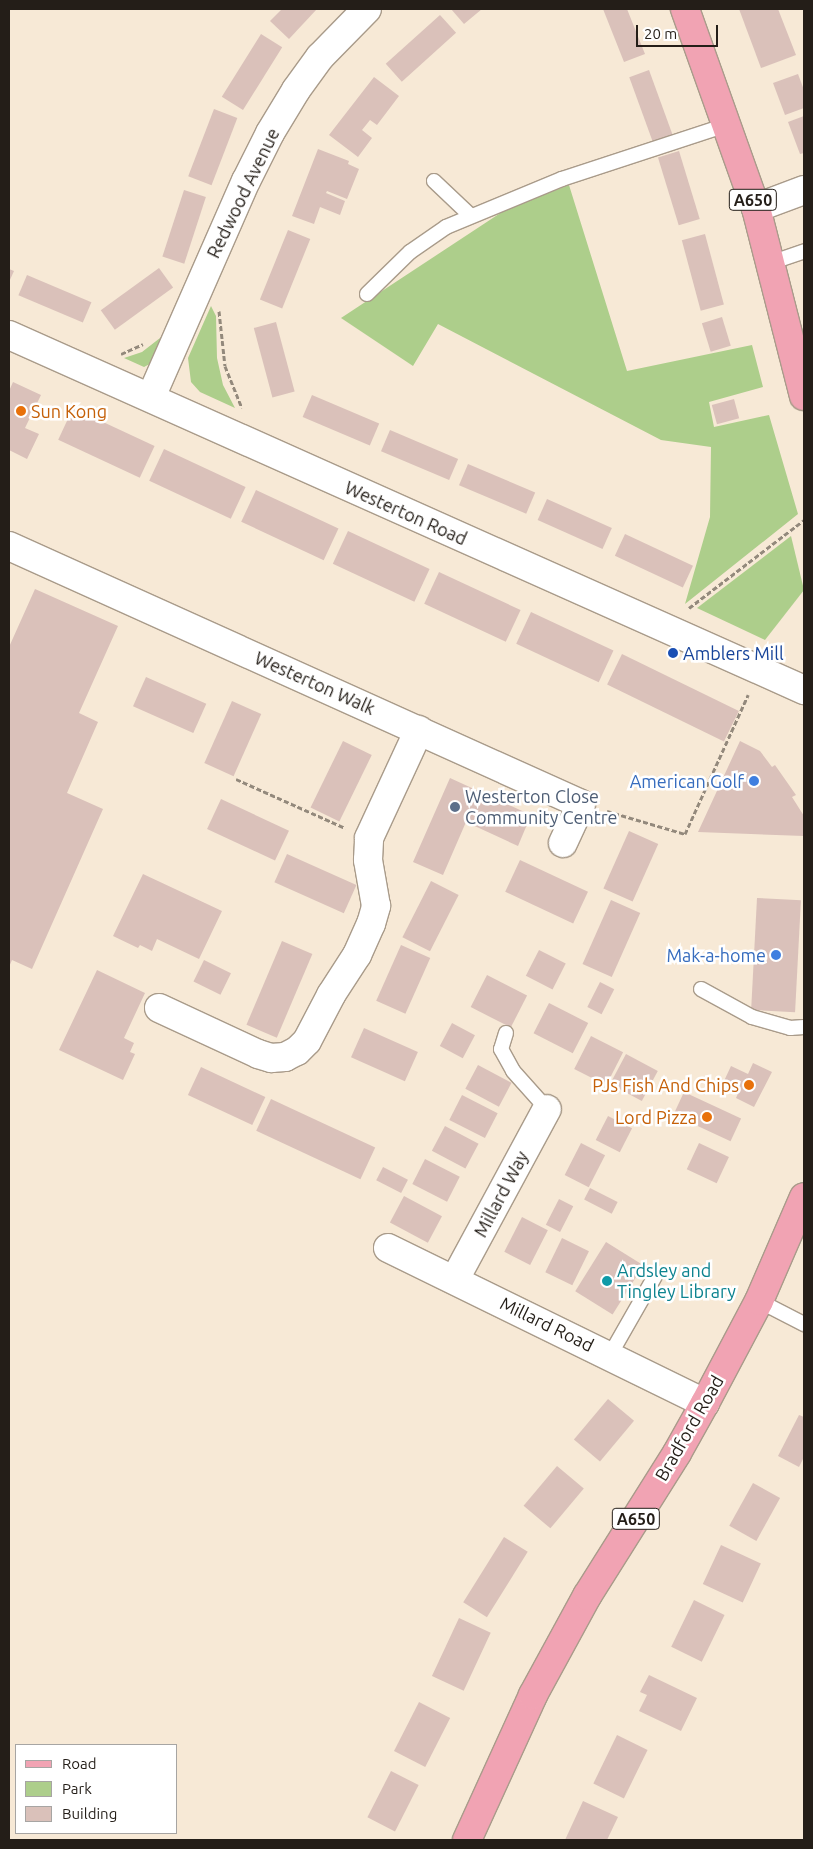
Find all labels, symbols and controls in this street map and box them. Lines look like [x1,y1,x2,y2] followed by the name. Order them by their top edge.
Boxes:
[638,15,720,47] scale bar
[644,25,677,42] text: 20 m
[202,124,284,262] street label: Redwood Avenue
[728,186,778,214] road number: A650
[31,400,107,422] place label: Sun Kong
[15,405,27,417] marker: Sun Kong
[342,476,470,550] street label: Westerton Road
[683,642,784,664] place label: Amblers Mill
[252,647,378,719] street label: Westerton Walk
[667,647,679,659] marker: Amblers Mill
[630,770,744,792] place label: American Golf
[748,775,760,787] marker: American Golf
[465,786,617,829] place label: Westerton Close Community Centre
[449,801,461,813] marker: Westerton Close Community Centre
[666,944,766,966] place label: Mak-a-home
[770,949,782,961] marker: Mak-a-home
[592,1074,739,1096] place label: PJs Fish And Chips
[743,1079,755,1091] marker: PJs Fish And Chips
[615,1106,697,1128] place label: Lord Pizza
[701,1111,713,1123] marker: Lord Pizza
[469,1147,533,1241] street label: Millard Way
[617,1260,736,1302] place label: Ardsley and Tingley Library
[601,1275,613,1287] marker: Ardsley and Tingley Library
[497,1292,597,1356] street label: Millard Road
[650,1371,728,1485] street label: Bradford Road
[611,1506,661,1532] road number: A650
[15,1744,178,1834] legend
[62,1755,97,1772] text: Road
[62,1780,92,1797] text: Park
[62,1805,117,1822] text: Building

